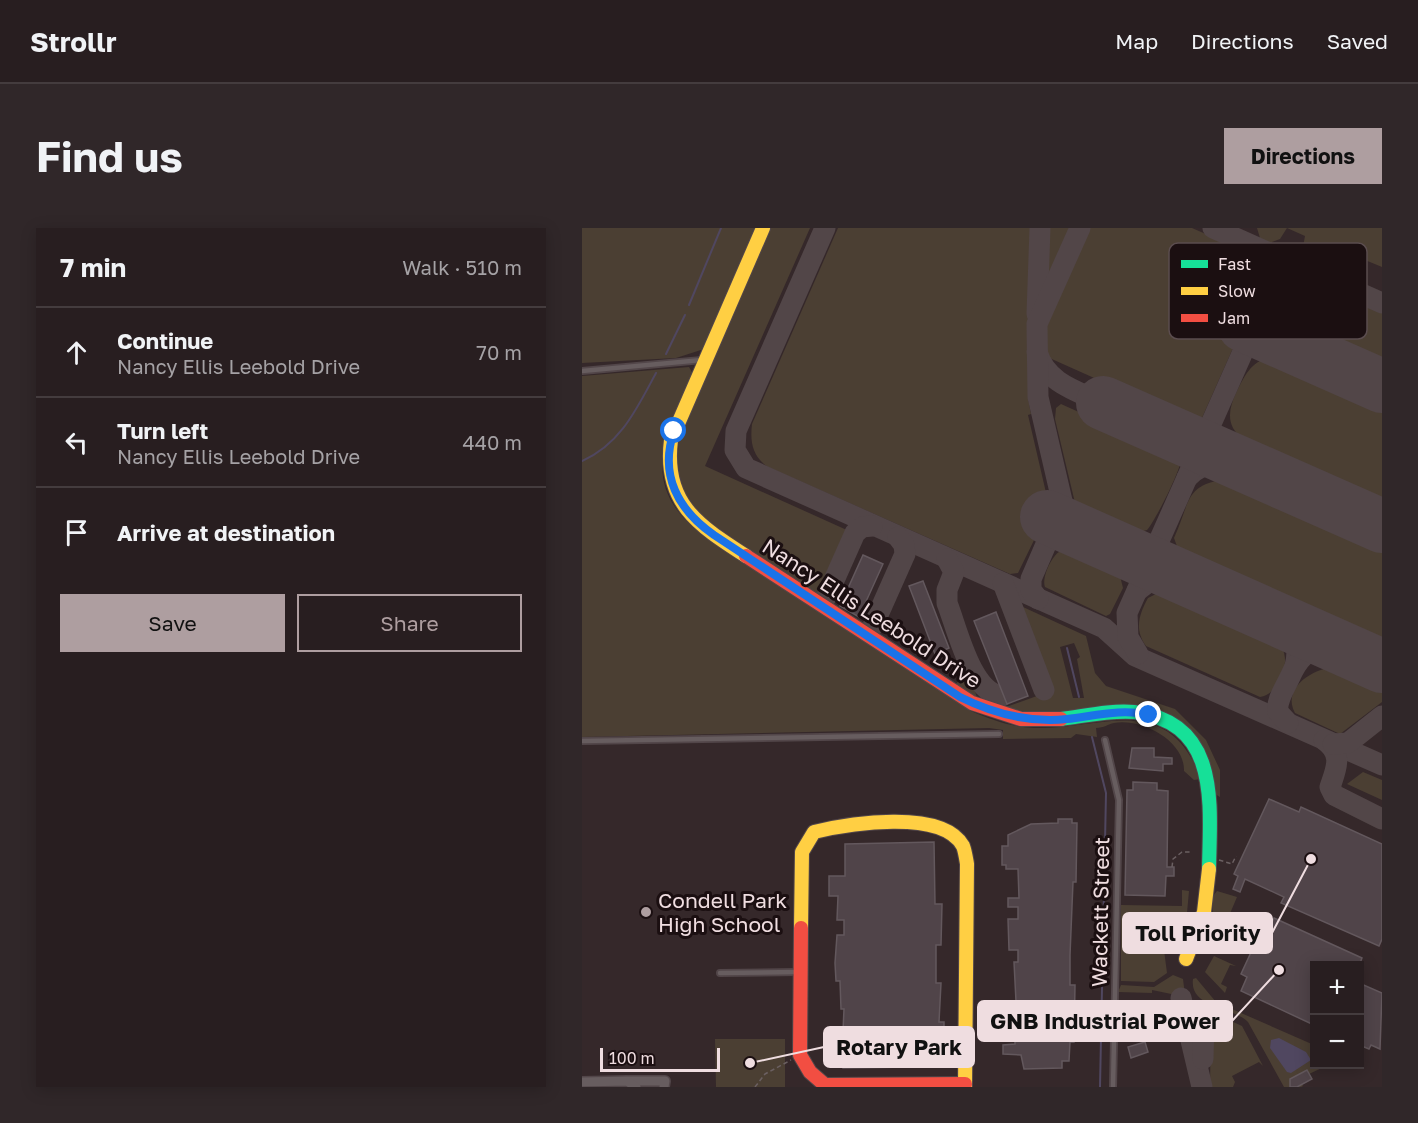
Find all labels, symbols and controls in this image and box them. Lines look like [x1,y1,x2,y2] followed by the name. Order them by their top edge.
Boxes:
[30,25,117,58] text: Strollr
[1115,28,1158,54] text: Map
[1191,28,1294,54] text: Directions
[1327,28,1388,54] text: Saved
[1224,128,1382,184] button: Directions
[36,131,183,181] text: Find us
[1169,243,1367,339] legend
[60,252,126,283] text: 7 min
[1218,254,1251,274] text: Fast
[402,255,522,279] text: Walk · 510 m
[1218,281,1256,301] text: Slow
[1218,308,1250,328] text: Jam
[117,327,213,354] text: Continue
[60,336,93,369] icon: ahead
[476,340,522,364] text: 70 m
[117,354,360,378] text: Nancy Ellis Leebold Drive
[117,417,208,444] text: Turn left
[660,417,686,443] route start
[60,426,93,459] icon: left
[463,430,522,454] text: 440 m
[117,444,360,468] text: Nancy Ellis Leebold Drive
[60,516,93,549] icon: arrive
[117,519,335,546] text: Arrive at destination
[758,533,986,693] street label: Nancy Ellis Leebold Drive
[60,594,285,652] button: Save
[297,594,522,652] button: Share
[1135,701,1161,727] route end
[1086,837,1114,987] street label: Wackett Street
[658,887,787,937] place label: Condell Park High School
[639,905,653,919] marker: Condell Park High School
[1123,913,1272,953] callout: Toll Priority
[1135,919,1261,946] text: Toll Priority
[1310,961,1364,1069] map controls
[1310,961,1364,1015] button: +
[978,1001,1232,1041] callout: GNB Industrial Power
[990,1007,1220,1034] text: GNB Industrial Power
[1310,1015,1364,1069] button: −
[824,1027,974,1067] callout: Rotary Park
[836,1033,962,1060] text: Rotary Park
[600,1045,720,1072] scale bar
[609,1048,655,1068] text: 100 m

